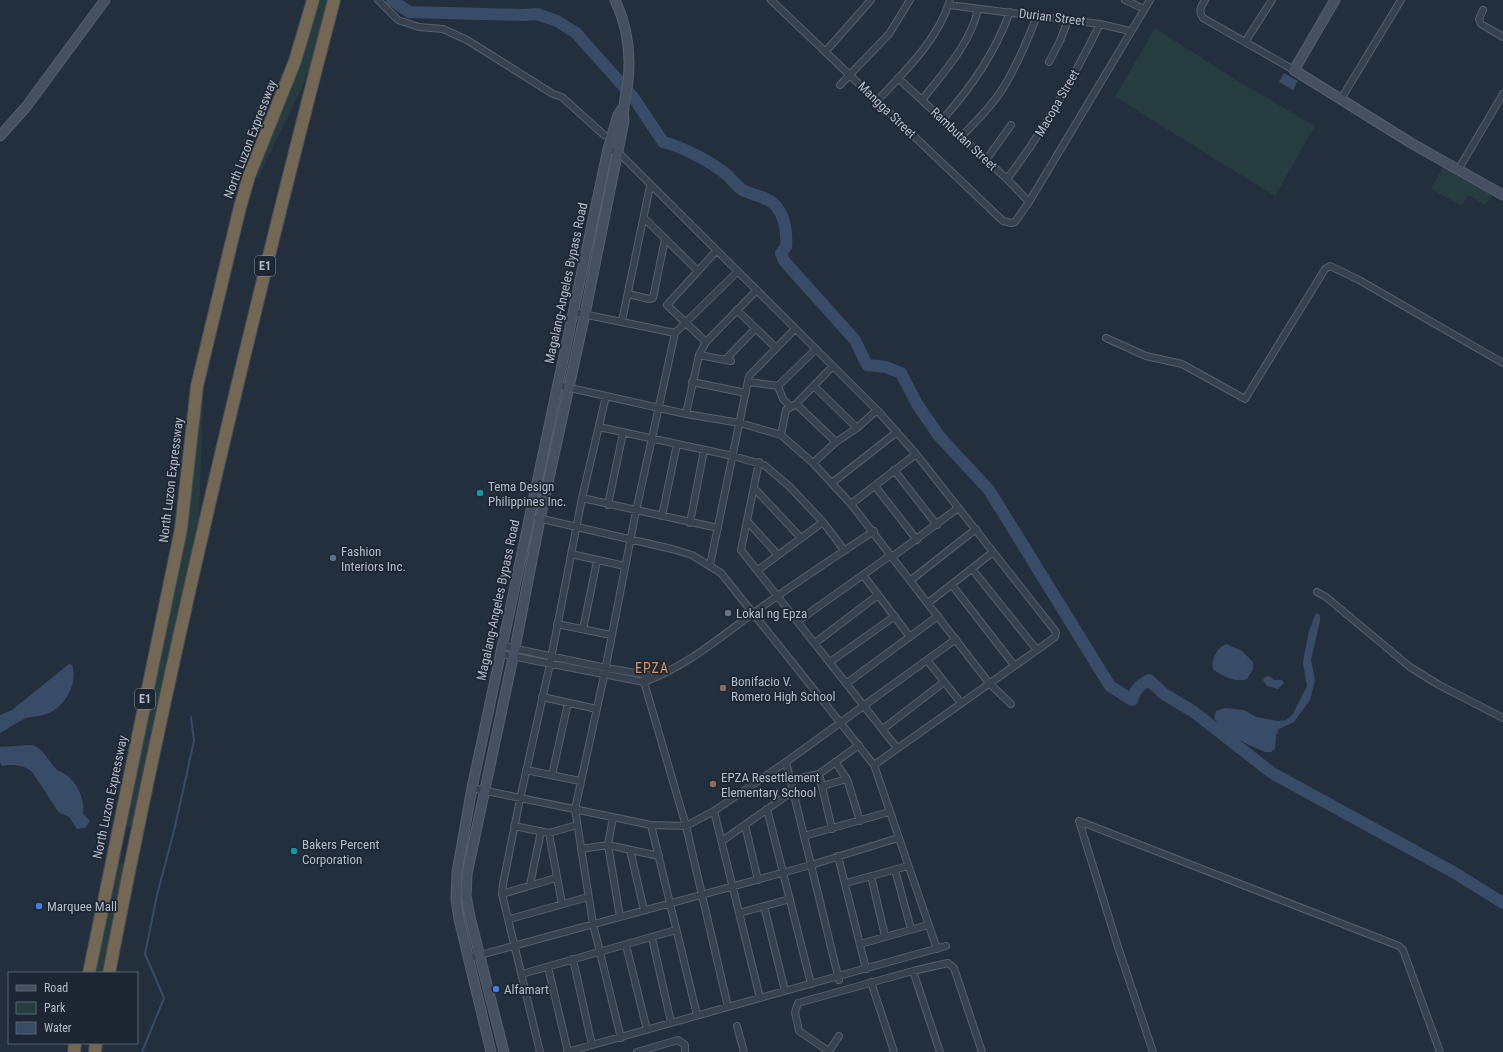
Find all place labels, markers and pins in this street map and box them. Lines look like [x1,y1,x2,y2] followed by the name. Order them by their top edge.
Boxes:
[488,479,567,509] place label: Tema Design Philippines Inc.
[475,488,485,498] marker: Tema Design Philippines Inc.
[341,544,406,574] place label: Fashion Interiors Inc.
[328,553,338,563] marker: Fashion Interiors Inc.
[736,606,807,621] place label: Lokal ng Epza
[723,608,733,618] marker: Lokal ng Epza
[731,674,835,704] place label: Bonifacio V. Romero High School
[718,683,728,693] marker: Bonifacio V. Romero High School
[721,770,820,800] place label: EPZA Resettlement Elementary School
[708,779,718,789] marker: EPZA Resettlement Elementary School
[302,837,379,867] place label: Bakers Percent Corporation
[289,846,299,856] marker: Bakers Percent Corporation
[47,899,117,914] place label: Marquee Mall
[34,901,44,911] marker: Marquee Mall
[504,982,549,997] place label: Alfamart
[491,984,501,994] marker: Alfamart

